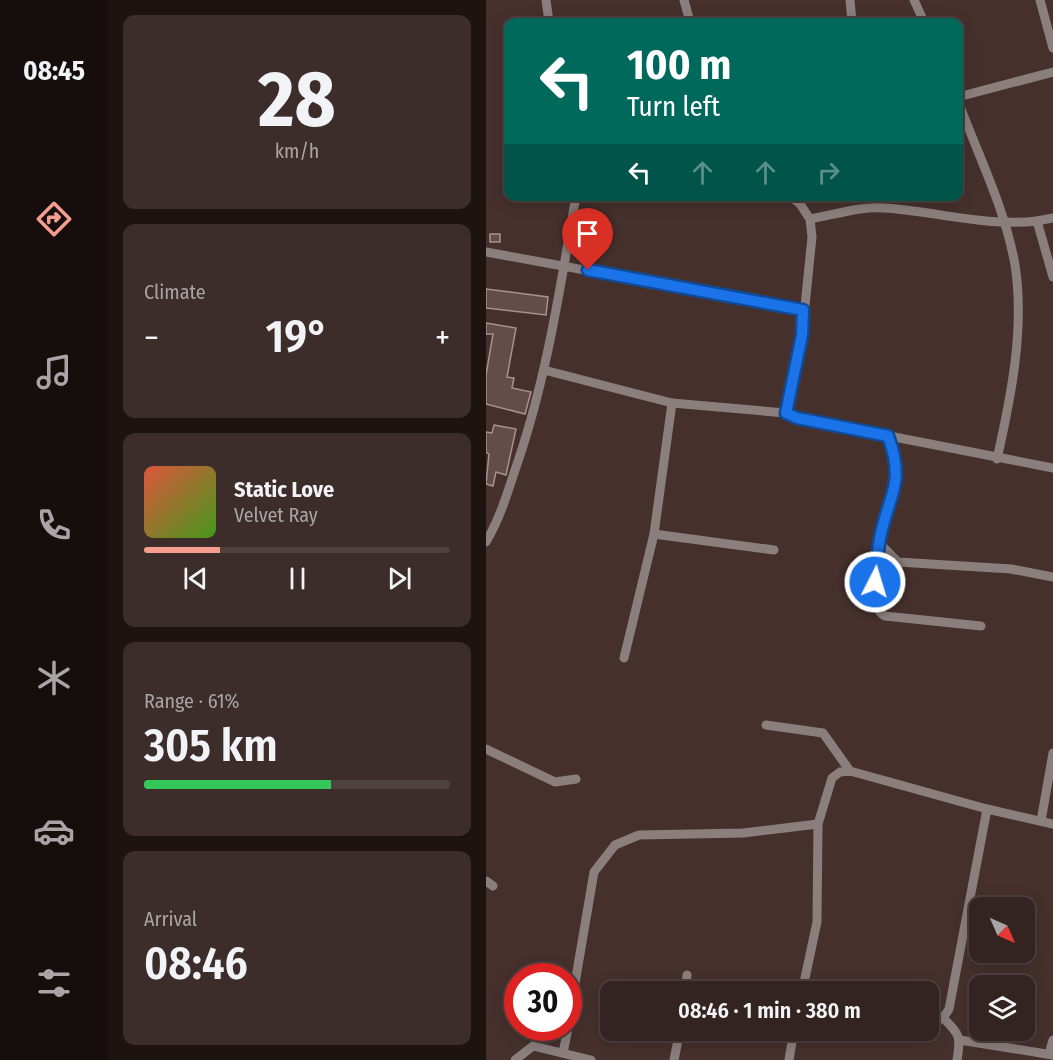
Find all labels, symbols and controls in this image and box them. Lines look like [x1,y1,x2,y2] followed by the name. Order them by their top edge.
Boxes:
[627,40,731,90] text: 100 m
[528,42,606,120] icon: left
[258,53,336,147] text: 28
[23,55,85,87] text: 08:45
[627,91,720,123] text: Turn left
[275,139,319,163] text: km/h
[623,156,656,189] icon: left
[686,156,719,189] icon: ahead
[749,156,782,189] icon: ahead
[812,156,845,189] icon: right
[33,198,75,240] icon: directions
[562,208,613,270] pin
[571,217,604,250] icon: arrive
[144,280,206,304] text: Climate
[266,310,328,364] text: 19°
[144,318,159,358] text: −
[435,318,450,358] text: +
[33,351,75,393] icon: music
[234,476,334,503] text: Static Love
[234,503,318,527] text: Velvet Ray
[33,504,75,546] icon: phone
[843,550,907,614] position arrow
[179,562,212,595] icon: previous
[281,562,314,595] icon: pause
[383,562,416,595] icon: next
[33,657,75,699] icon: climate
[144,689,239,713] text: Range · 61%
[144,719,278,773] text: 305 km
[33,810,75,852] icon: car
[969,897,1035,963] north arrow
[969,897,1035,1041] map controls
[144,907,197,931] text: Arrival
[144,937,248,991] text: 08:46
[33,962,75,1004] icon: filters
[504,963,582,1041] speed limit sign: 30
[969,975,1035,1041] button: layers
[678,997,861,1024] text: 08:46 · 1 min · 380 m

